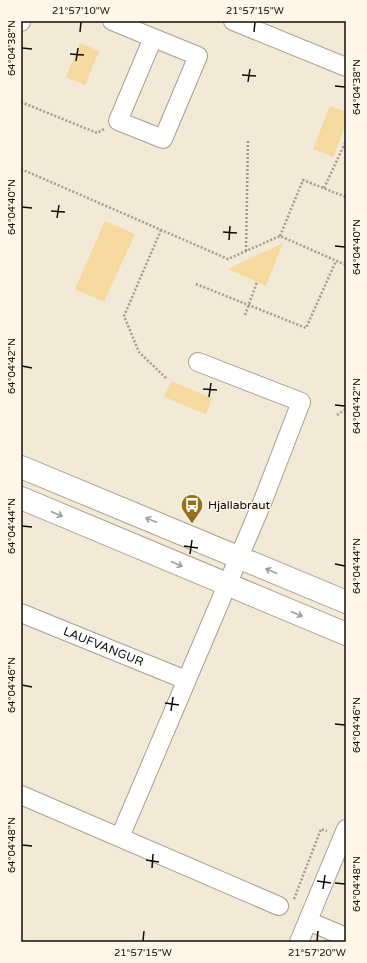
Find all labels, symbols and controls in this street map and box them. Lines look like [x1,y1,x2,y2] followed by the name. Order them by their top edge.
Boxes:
[52,5,110,17] text: 21°57'10"W
[226,5,284,17] text: 21°57'15"W
[6,20,18,76] text: 64°04'38"N
[351,59,363,115] text: 64°04'38"N
[6,179,18,235] text: 64°04'40"N
[351,219,363,275] text: 64°04'40"N
[6,338,18,394] text: 64°04'42"N
[351,378,363,434] text: 64°04'42"N
[179,492,205,525] bus stop icon: Hjallabraut
[6,498,18,554] text: 64°04'44"N
[208,498,271,512] place label: Hjallabraut
[51,510,63,518] one-way arrow
[146,516,158,524] one-way arrow
[351,538,363,594] text: 64°04'44"N
[170,560,182,568] one-way arrow
[266,566,278,574] one-way arrow
[290,611,302,618] one-way arrow
[61,624,145,669] street label: LAUFVANGUR
[6,657,18,713] text: 64°04'46"N
[351,697,363,753] text: 64°04'46"N
[6,817,18,873] text: 64°04'48"N
[351,856,363,912] text: 64°04'48"N
[114,947,172,959] text: 21°57'15"W
[288,947,346,959] text: 21°57'20"W

